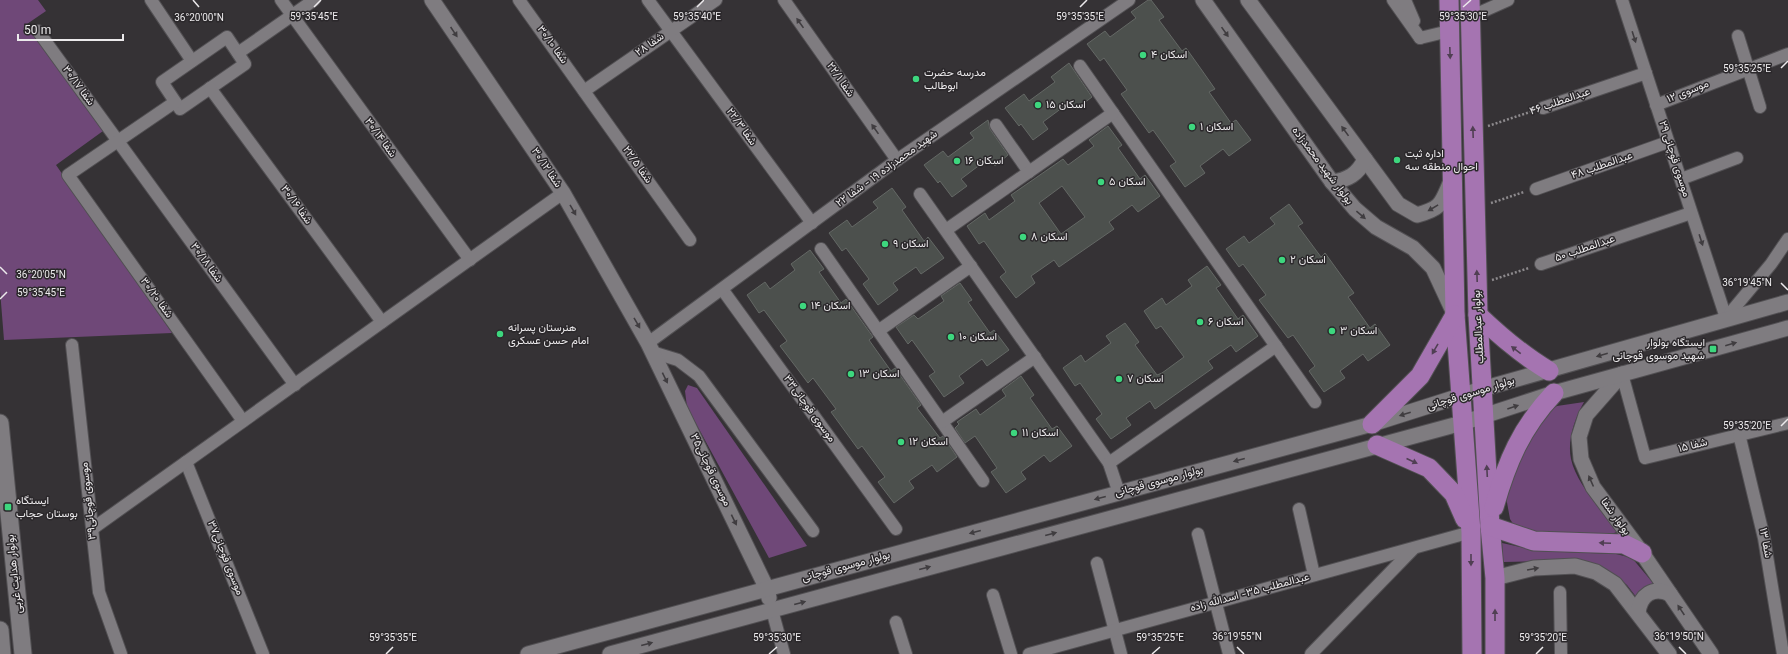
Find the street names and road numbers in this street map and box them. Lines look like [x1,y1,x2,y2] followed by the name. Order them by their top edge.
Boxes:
[532,22,572,68] street label: شفا ۳۰/۱۰
[632,29,668,61] street label: شفا ۲۸
[822,59,858,101] street label: ۲۲/۱ شفا
[58,62,99,110] street label: شفا ۳۰/۱۷
[1664,76,1712,108] street label: موسوی ۱۲
[1527,84,1593,120] street label: عبدالمطلب ۴۶
[721,104,761,150] street label: شفا ۲۲/۳
[360,114,401,162] street label: شفا ۳۰/۱۴
[1654,119,1694,200] street label: موسوی قوچانی ۲۹
[1287,123,1357,209] street label: بولوار شهید محمدزاده
[832,126,942,212] street label: شهید محمدزاده ۱۹ - شفا ۲۲
[618,143,656,188] street label: شفا ۲۲/۵
[526,144,566,192] street label: شفا ۳۰/۱۲
[1569,147,1635,185] street label: عبدالمطلب ۴۸
[276,182,316,228] street label: شفا ۳۰/۱۶
[1553,231,1618,267] street label: عبدالمطلب ۵۰
[186,239,227,287] street label: شفا ۳۰/۱۸
[135,274,177,322] street label: شفا ۳۰/۲۰
[1469,290,1489,364] street label: بولوار عبدالمطلب
[779,372,839,446] street label: موسوی قوچانی۳۳
[1425,373,1517,415] street label: بولوار موسوی قوچانی
[685,431,735,509] street label: موسوی قوچانی۳۵
[1677,434,1710,458] street label: شفا ۱۵
[76,461,102,541] street label: موسوی قوچانی۳۹
[1113,462,1205,502] street label: بولوار موسوی قوچانی
[1596,495,1634,539] street label: بولوار شفا
[202,518,248,598] street label: موسوی قوچانی۳۷
[1754,526,1776,560] street label: شفا ۱۳
[2,534,28,614] street label: بولوار هدایت غربی
[800,547,892,587] street label: بولوار موسوی قوچانی
[1188,569,1312,617] street label: عبدالمطلب ۳۵- اسدالله زاده

